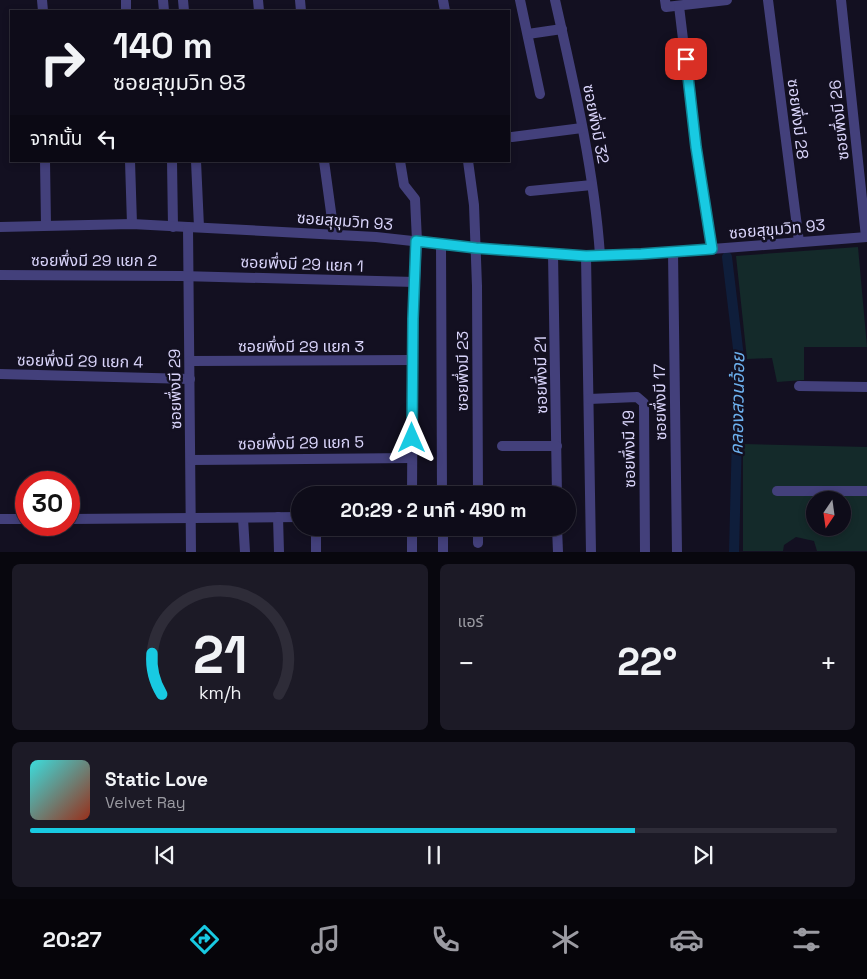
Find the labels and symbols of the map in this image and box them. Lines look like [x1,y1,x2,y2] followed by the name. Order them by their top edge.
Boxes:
[665,38,707,80] pin
[783,77,814,160] street label: ซอยพึ่งมี 28
[823,79,854,161] street label: ซอยพึ่งมี 26
[578,82,615,166] street label: ซอยพึ่งมี 32
[296,207,394,235] street label: ซอยสุขุมวิท 93
[728,214,826,244] street label: ซอยสุขุมวิท 93
[31,249,157,271] street label: ซอยพึ่งมี 29 แยก 2
[240,250,364,277] street label: ซอยพึ่งมี 29 แยก 1
[451,331,473,411] street label: ซอยพึ่งมี 23
[238,335,364,357] street label: ซอยพึ่งมี 29 แยก 3
[529,336,552,414] street label: ซอยพึ่งมี 21
[17,348,143,373] street label: ซอยพึ่งมี 29 แยก 4
[163,349,186,430] street label: ซอยพึ่งมี 29
[725,351,749,456] water label: คลองสวนอ้อย
[648,363,671,441] street label: ซอยพึ่งมี 17
[617,410,640,488] street label: ซอยพึ่งมี 19
[385,411,437,463] position arrow
[238,430,364,455] street label: ซอยพึ่งมี 29 แยก 5
[15,471,80,536] speed limit sign: 30
[806,491,851,536] north arrow

